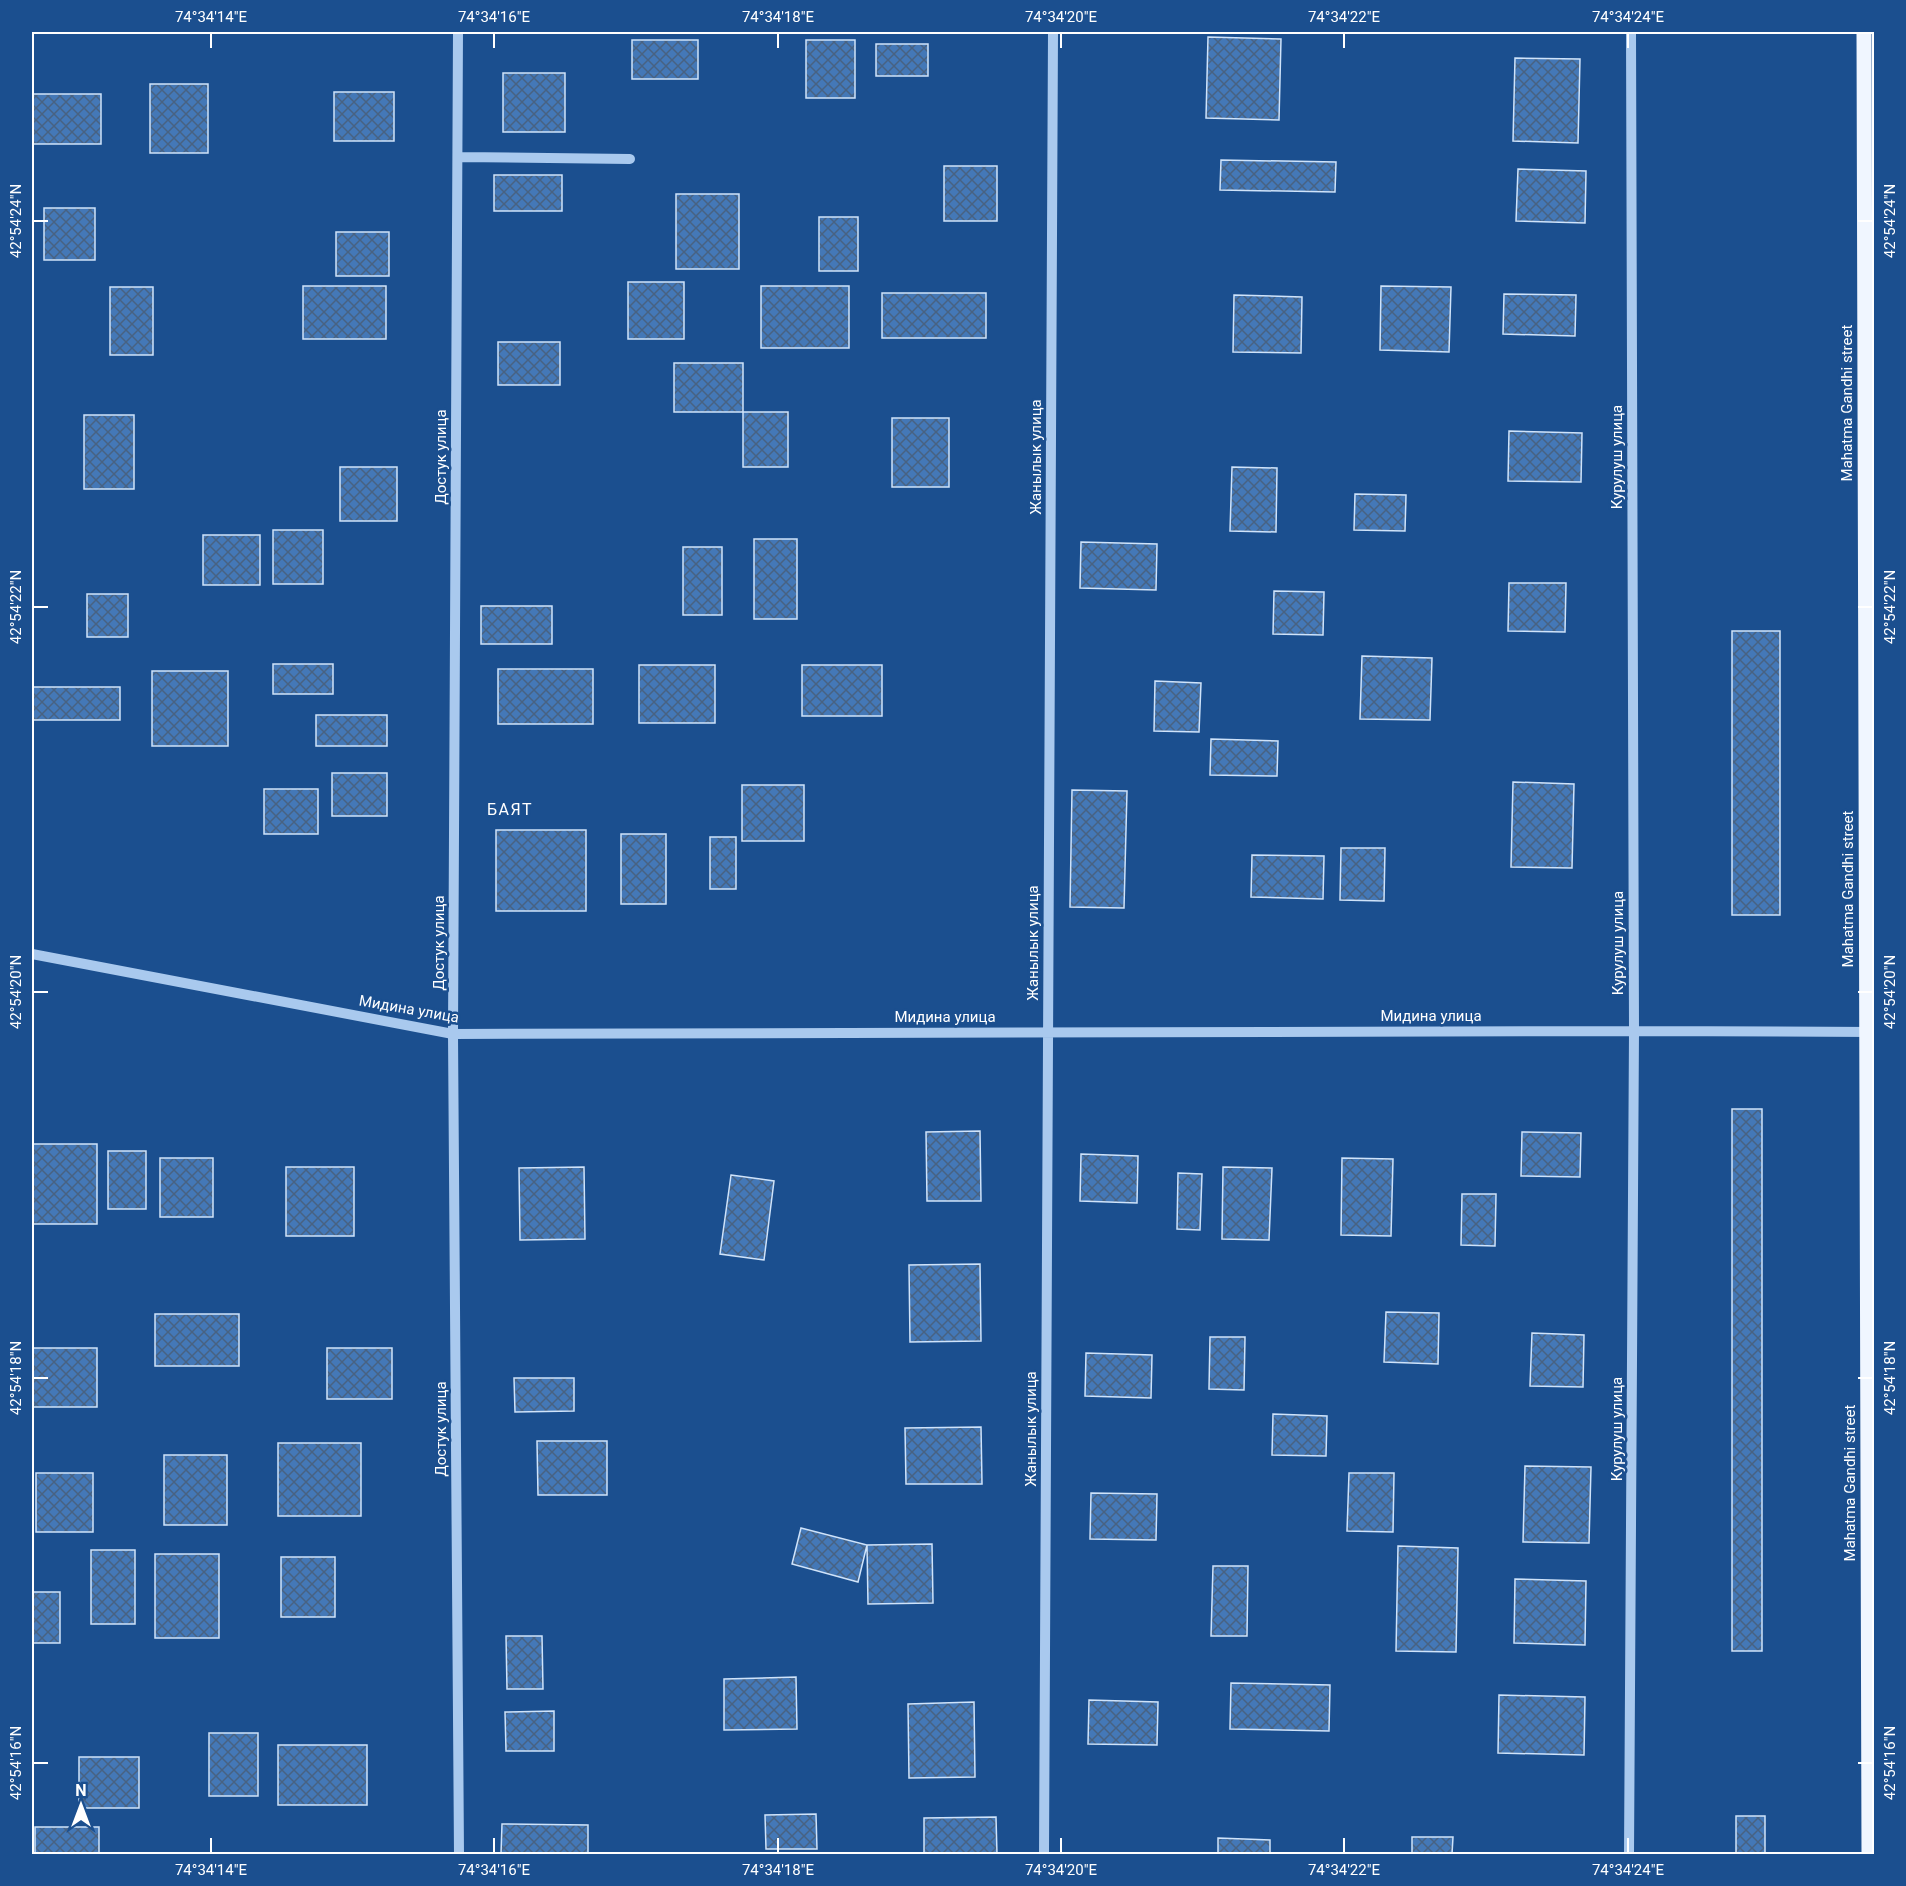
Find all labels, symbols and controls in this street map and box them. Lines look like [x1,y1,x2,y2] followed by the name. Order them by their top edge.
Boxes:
[175,8,248,26] text: 74°34'14"E
[458,8,531,26] text: 74°34'16"E
[742,8,815,26] text: 74°34'18"E
[1025,8,1098,26] text: 74°34'20"E
[1308,8,1381,26] text: 74°34'22"E
[1592,8,1665,26] text: 74°34'24"E
[7,184,25,258] text: 42°54'24"N
[1881,184,1899,258] text: 42°54'24"N
[1838,325,1856,481] street label: Mahatma Gandhi street
[1027,399,1045,515] street label: Жанылык улица
[1608,405,1626,509] street label: Курулуш улица
[432,409,450,505] street label: Достук улица
[7,570,25,644] text: 42°54'22"N
[1881,570,1899,644] text: 42°54'22"N
[487,800,533,819] district label: БАЯТ
[1839,811,1857,967] street label: Mahatma Gandhi street
[1024,885,1042,1001] street label: Жанылык улица
[1609,891,1627,995] street label: Курулуш улица
[430,895,448,991] street label: Достук улица
[7,955,25,1029] text: 42°54'20"N
[1881,955,1899,1029] text: 42°54'20"N
[358,991,460,1027] street label: Мидина улица
[1380,1007,1482,1025] street label: Мидина улица
[894,1008,996,1026] street label: Мидина улица
[7,1341,25,1415] text: 42°54'18"N
[1881,1341,1899,1415] text: 42°54'18"N
[1022,1371,1040,1487] street label: Жанылык улица
[1608,1377,1626,1481] street label: Курулуш улица
[432,1381,450,1477] street label: Достук улица
[1841,1405,1859,1561] street label: Mahatma Gandhi street
[7,1726,25,1800] text: 42°54'16"N
[1881,1726,1899,1800] text: 42°54'16"N
[51,1775,111,1835] north arrow
[75,1781,87,1800] text: N
[175,1861,248,1879] text: 74°34'14"E
[458,1861,531,1879] text: 74°34'16"E
[742,1861,815,1879] text: 74°34'18"E
[1025,1861,1098,1879] text: 74°34'20"E
[1308,1861,1381,1879] text: 74°34'22"E
[1592,1861,1665,1879] text: 74°34'24"E

